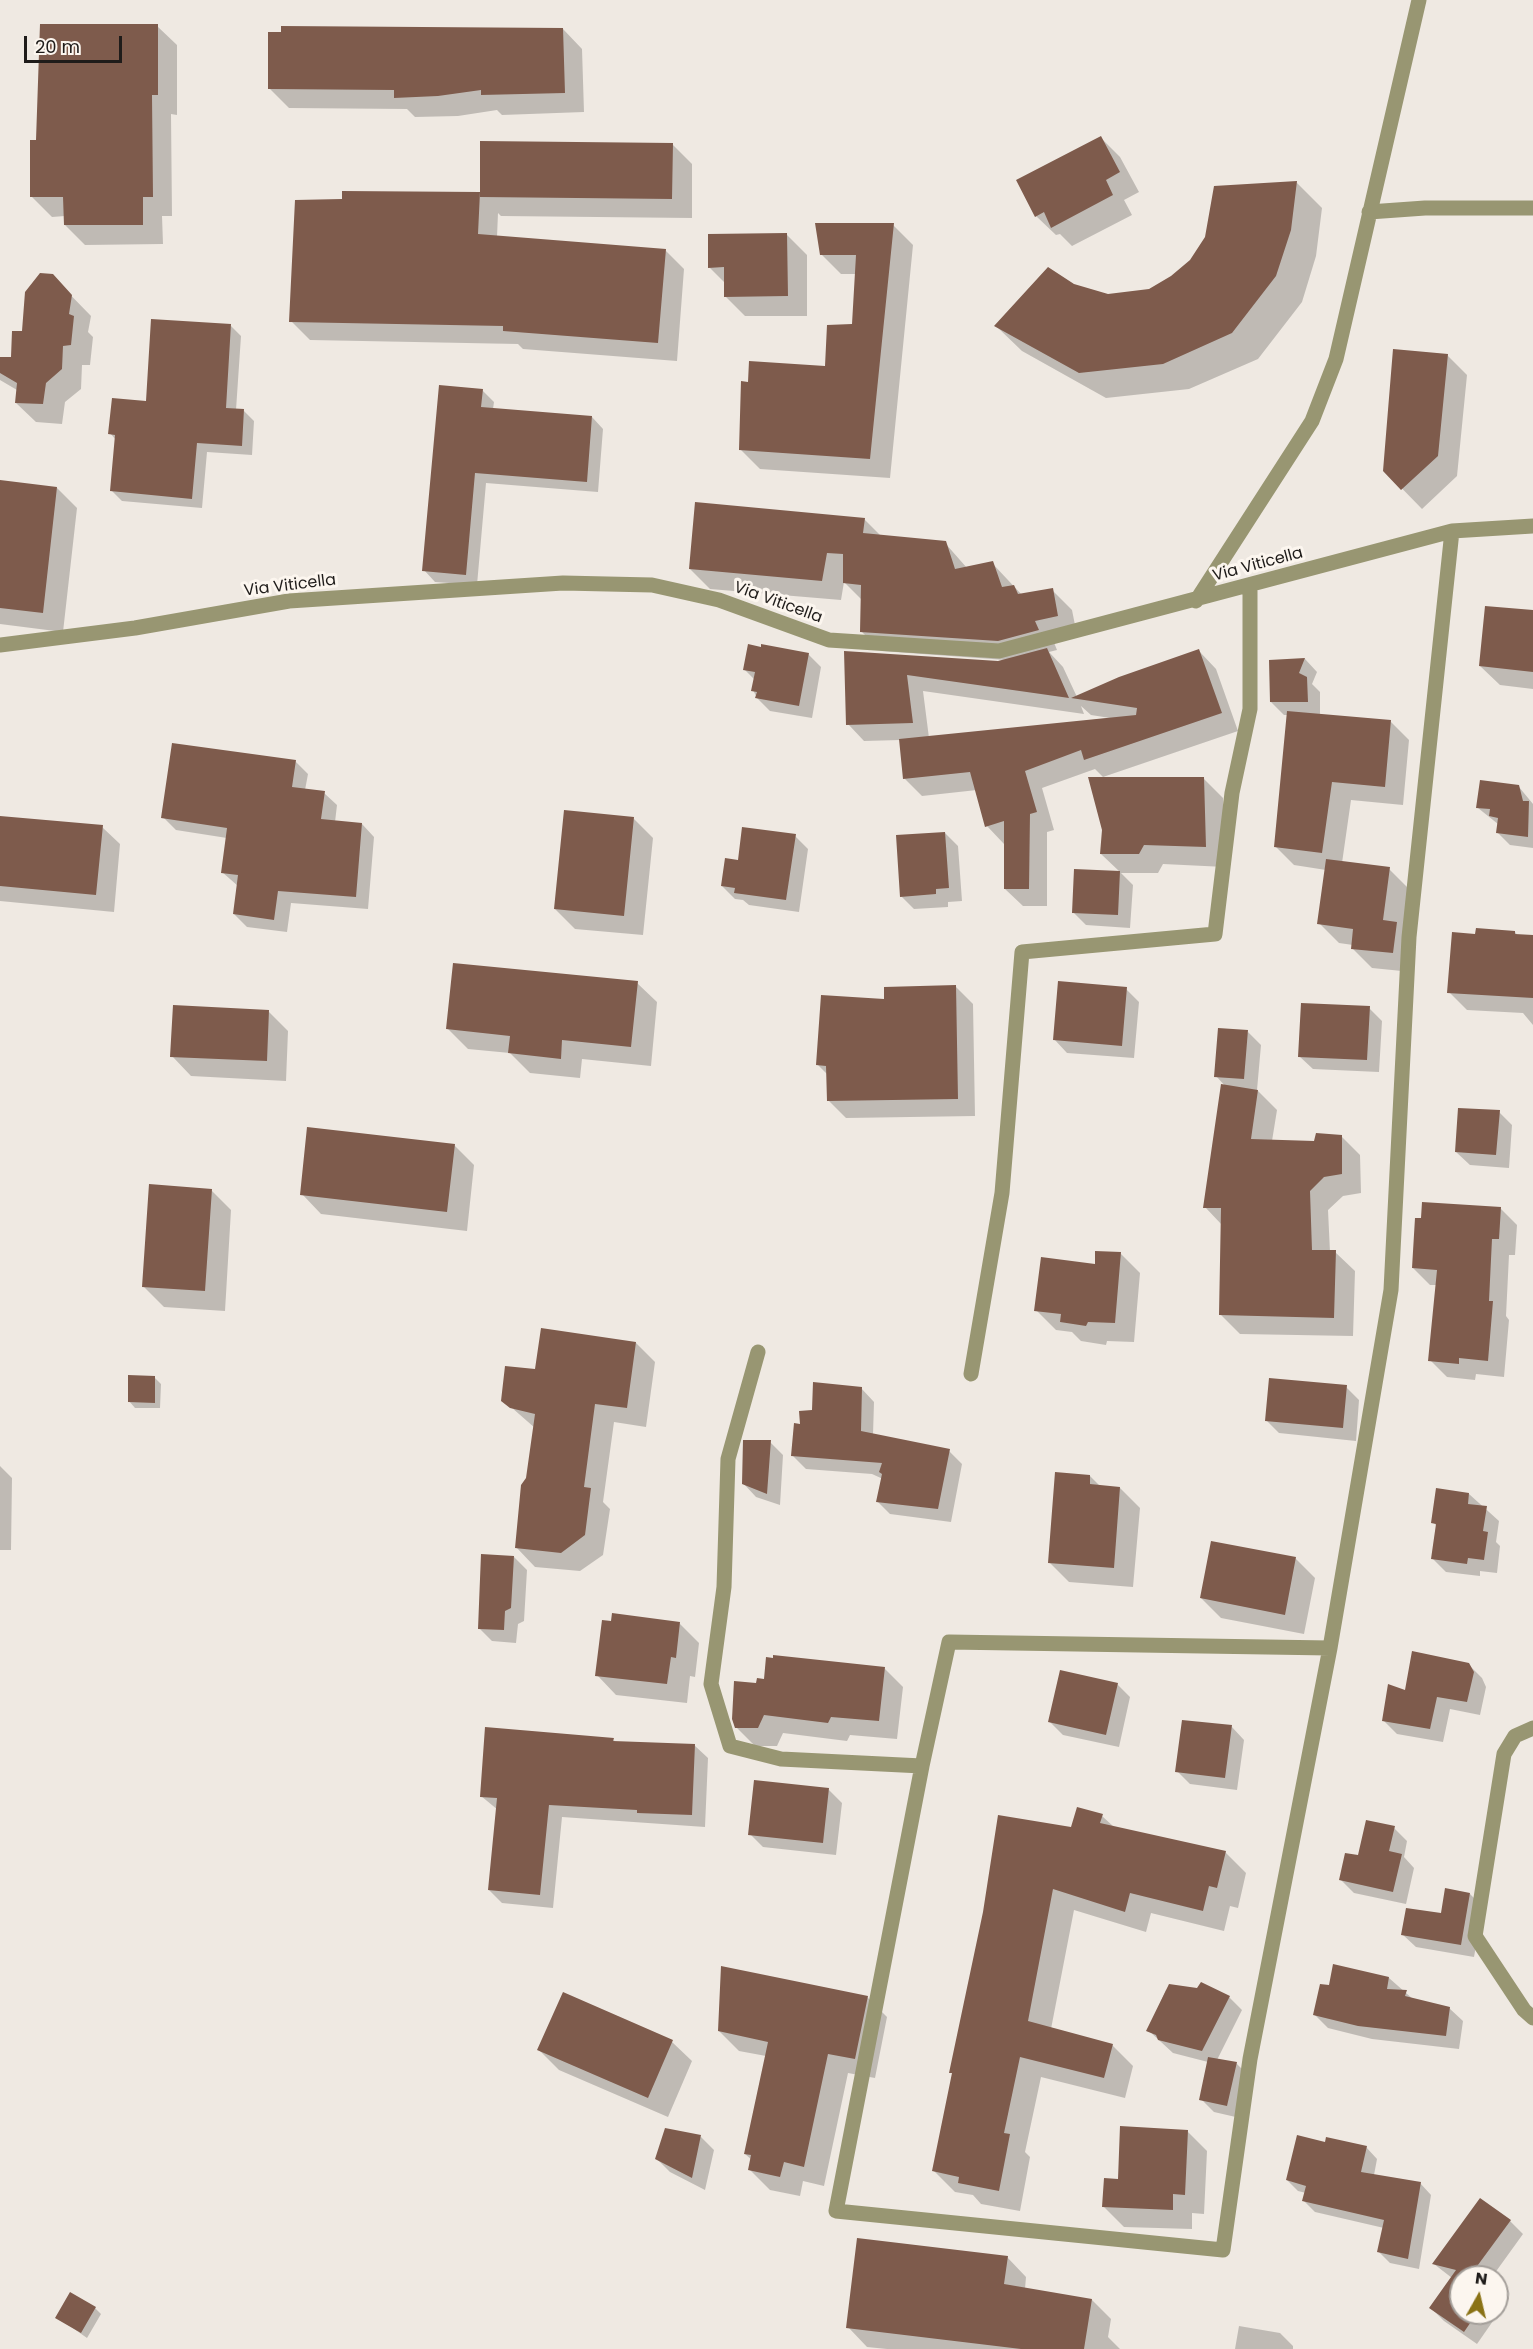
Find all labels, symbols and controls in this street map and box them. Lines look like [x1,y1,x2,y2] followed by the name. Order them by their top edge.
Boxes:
[27,24,124,62] scale bar
[35,34,80,59] text: 20 m
[1211,544,1305,586] street label: Via Viticella
[243,571,337,601] street label: Via Viticella
[731,578,825,628] street label: Via Viticella
[1449,2265,1509,2325] north arrow
[1474,2266,1489,2291] text: N

